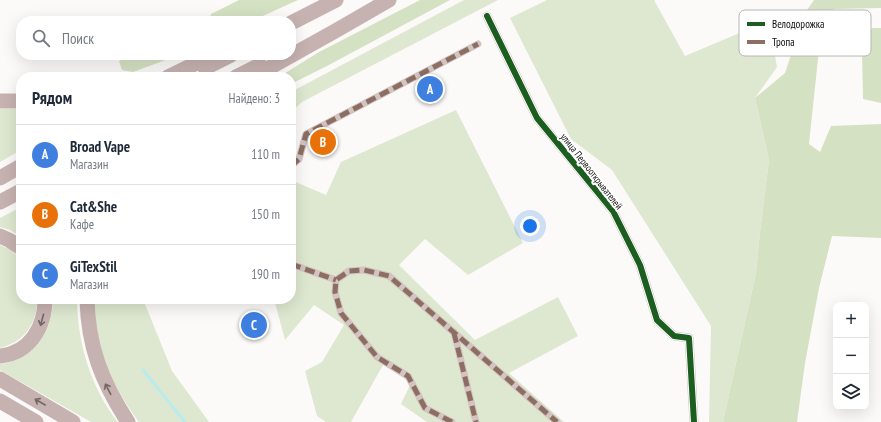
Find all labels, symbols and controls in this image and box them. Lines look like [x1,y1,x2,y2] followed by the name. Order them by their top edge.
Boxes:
[739,10,871,56] legend
[16,16,296,60] search box
[772,17,824,31] text: Велодорожка
[30,27,52,49] icon: search
[62,29,94,48] text: Поиск
[772,35,795,49] text: Тропа
[417,74,443,104] pin: A
[32,87,72,109] text: Рядом
[229,90,280,107] text: Найдено: 3
[310,127,336,157] pin: B
[558,131,625,212] street label: улица Первооткрывателей
[70,137,130,156] text: Broad Vape
[42,146,48,163] text: A
[251,146,280,163] text: 110 m
[70,156,108,173] text: Магазин
[70,197,117,216] text: Cat&She
[42,206,48,223] text: B
[251,206,280,223] text: 150 m
[70,216,94,233] text: Кафе
[520,216,540,236] your location
[70,257,117,276] text: GiTexStil
[42,266,48,283] text: C
[251,266,280,283] text: 190 m
[70,276,108,293] text: Магазин
[833,302,869,410] map controls
[833,302,869,338] button: +
[241,310,267,340] pin: C
[38,313,45,326] one-way arrow
[833,338,869,374] button: −
[833,374,869,410] button: layers
[104,383,111,395] one-way arrow
[34,398,46,406] one-way arrow

